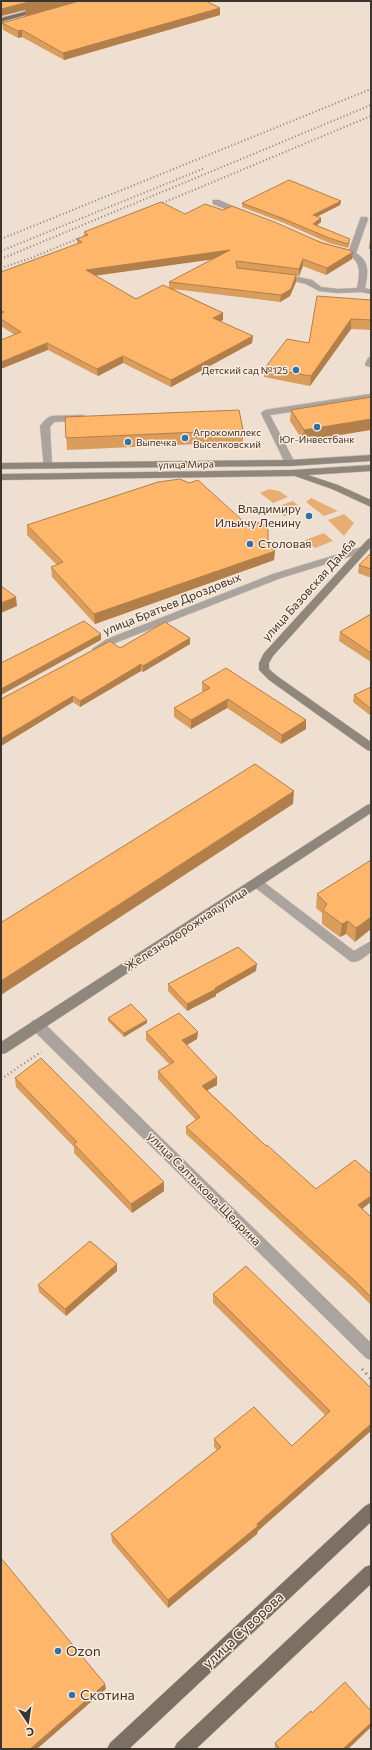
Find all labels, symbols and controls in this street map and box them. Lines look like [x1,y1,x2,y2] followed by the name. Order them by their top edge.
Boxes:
[201,364,288,376] place label: Детский сад №125
[291,365,301,375] marker: Детский сад №125
[312,422,322,432] marker: Юг-Инвестбанк
[193,426,261,450] place label: Агрокомплекс Выселковский
[180,433,190,443] marker: Агрокомплекс Выселковский
[279,433,355,445] place label: Юг-Инвестбанк
[136,436,177,448] place label: Выпечка
[123,437,133,447] marker: Выпечка
[158,458,214,470] street label: улица Мира
[215,501,301,529] place label: Владимиру Ильичу Ленину
[304,511,314,521] marker: Владимиру Ильичу Ленину
[259,535,358,643] street label: улица Базовская Дамба
[258,536,312,550] place label: Столовая
[245,539,255,549] marker: Столовая
[101,569,243,637] street label: улица Братьев Дроздовых
[122,883,249,973] street label: Железнодорожная улица
[145,1129,264,1248] street label: улица Салтыкова-Щедрина
[199,1588,287,1672] street label: улица Суворова
[66,1642,101,1659] place label: Ozon
[53,1646,63,1656] marker: Ozon
[80,1686,135,1703] place label: Скотина
[67,1690,77,1700] marker: Скотина
[8,1702,48,1742] north arrow
[25,1725,35,1740] text: С

